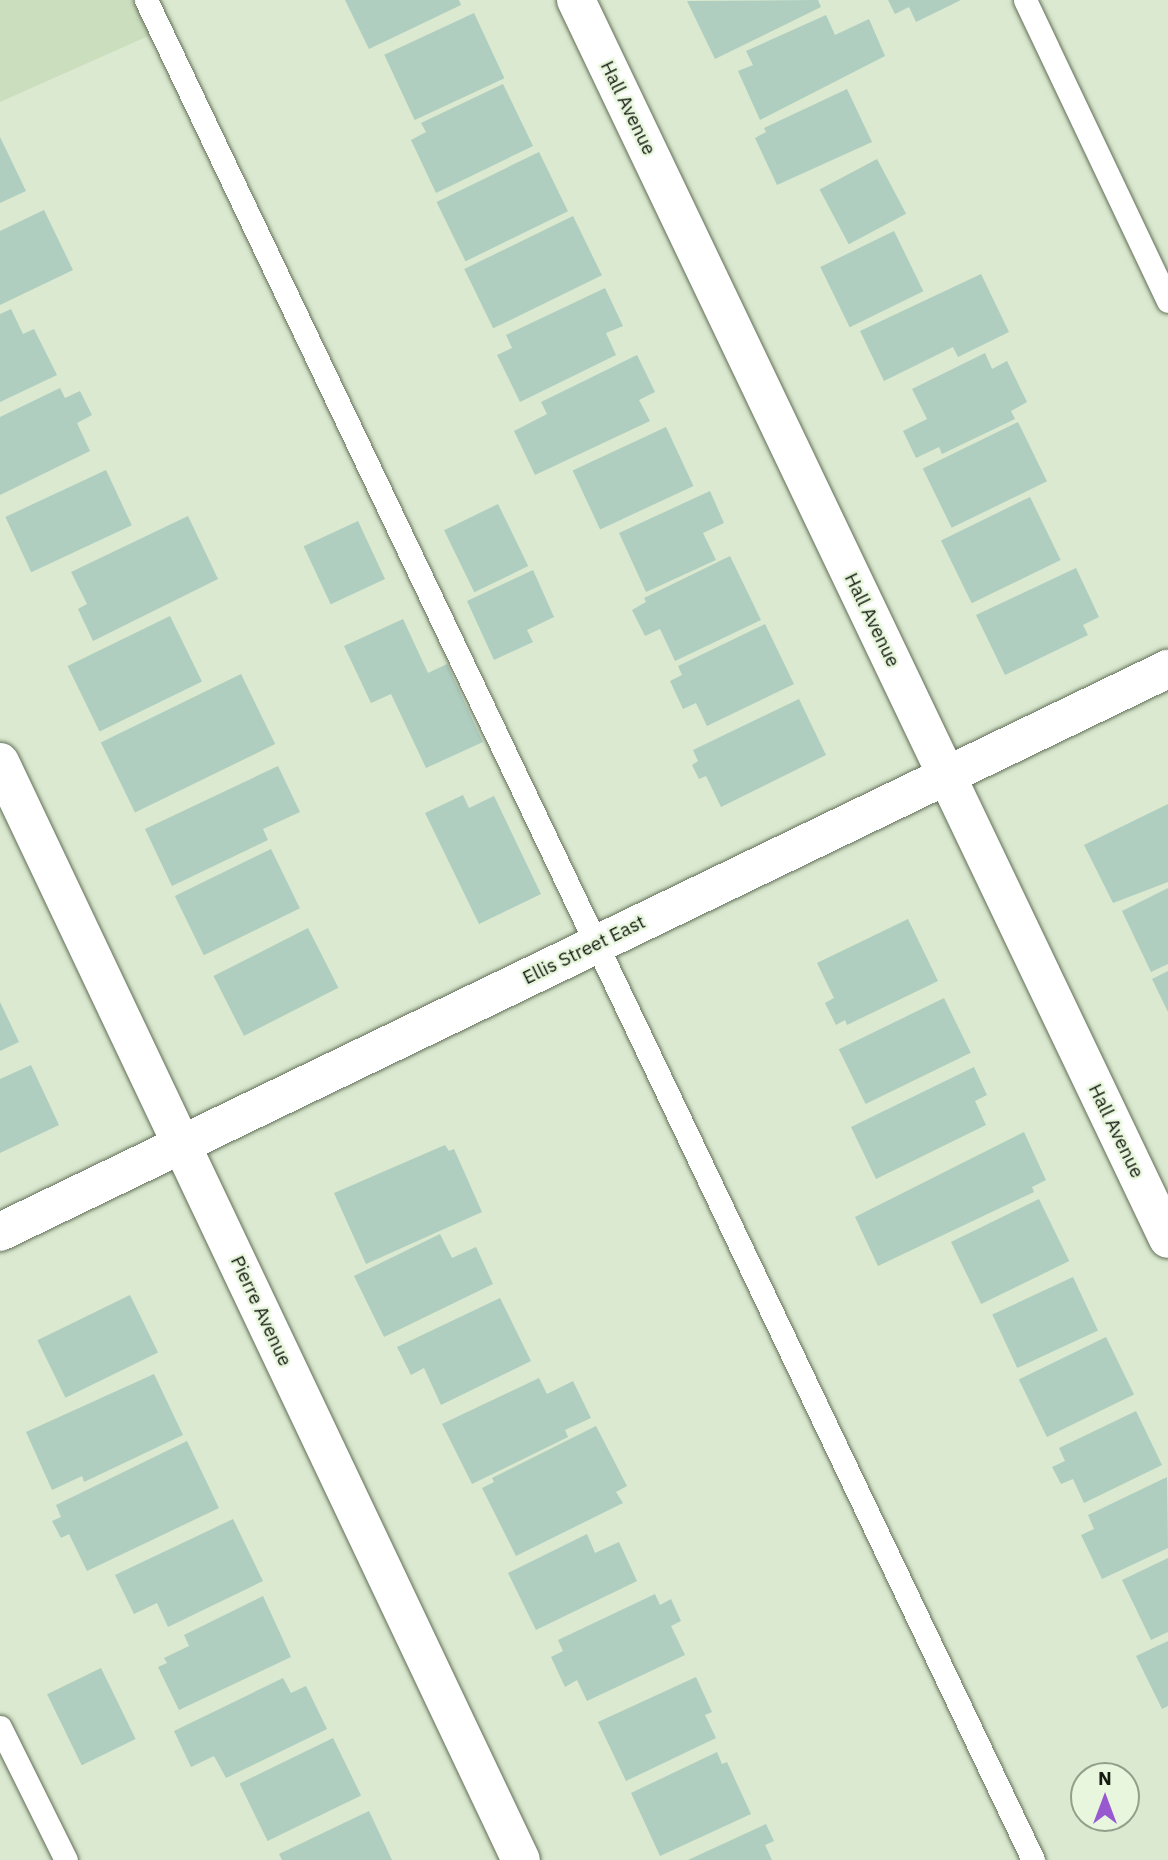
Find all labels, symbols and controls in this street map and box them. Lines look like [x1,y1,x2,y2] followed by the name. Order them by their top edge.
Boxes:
[595,57,661,159] street label: Hall Avenue
[839,569,905,671] street label: Hall Avenue
[519,911,649,989] street label: Ellis Street East
[1083,1080,1149,1182] street label: Hall Avenue
[226,1252,296,1370] street label: Pierre Avenue
[1070,1762,1140,1832] north arrow
[1098,1766,1112,1790] text: N

